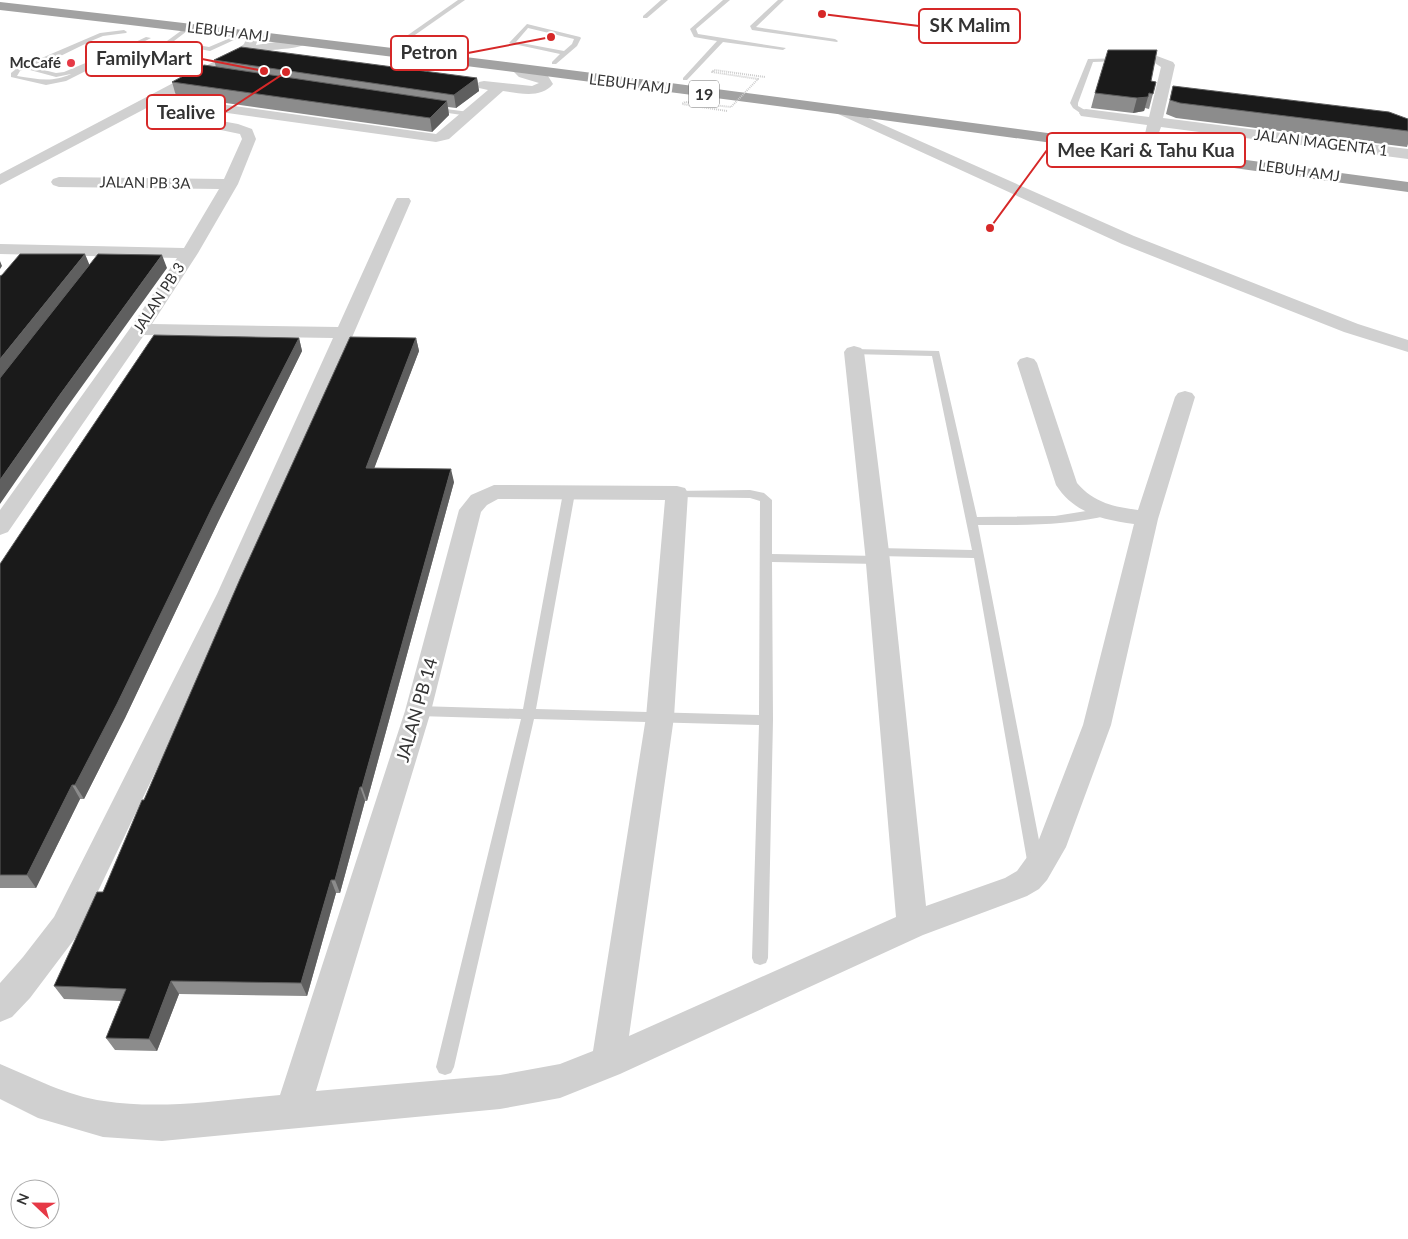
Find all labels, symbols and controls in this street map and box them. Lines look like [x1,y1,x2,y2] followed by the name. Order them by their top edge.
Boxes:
[919,9,1020,43] callout: SK Malim
[930,13,1010,36] text: SK Malim
[186,17,270,45] street label: LEBUH AMJ
[391,36,468,70] callout: Petron
[401,40,457,63] text: Petron
[86,42,202,76] callout: FamilyMart
[96,46,192,69] text: FamilyMart
[9,53,61,71] place label: McCafé
[65,57,77,69] marker: McCafé
[588,69,672,97] street label: LEBUH AMJ
[689,80,719,108] road number: 19
[147,95,225,129] callout: Tealive
[157,100,215,123] text: Tealive
[1253,125,1389,159] street label: JALAN MAGENTA 1
[1047,133,1245,167] callout: Mee Kari & Tahu Kua
[1057,138,1235,161] text: Mee Kari & Tahu Kua
[1257,155,1341,185] street label: LEBUH AMJ
[99,172,191,192] street label: JALAN PB 3A
[129,259,188,336] street label: JALAN PB 3
[391,655,441,764] street label: JALAN PB 14
[10,1179,60,1229] north arrow
[13,1191,32,1207] text: N

